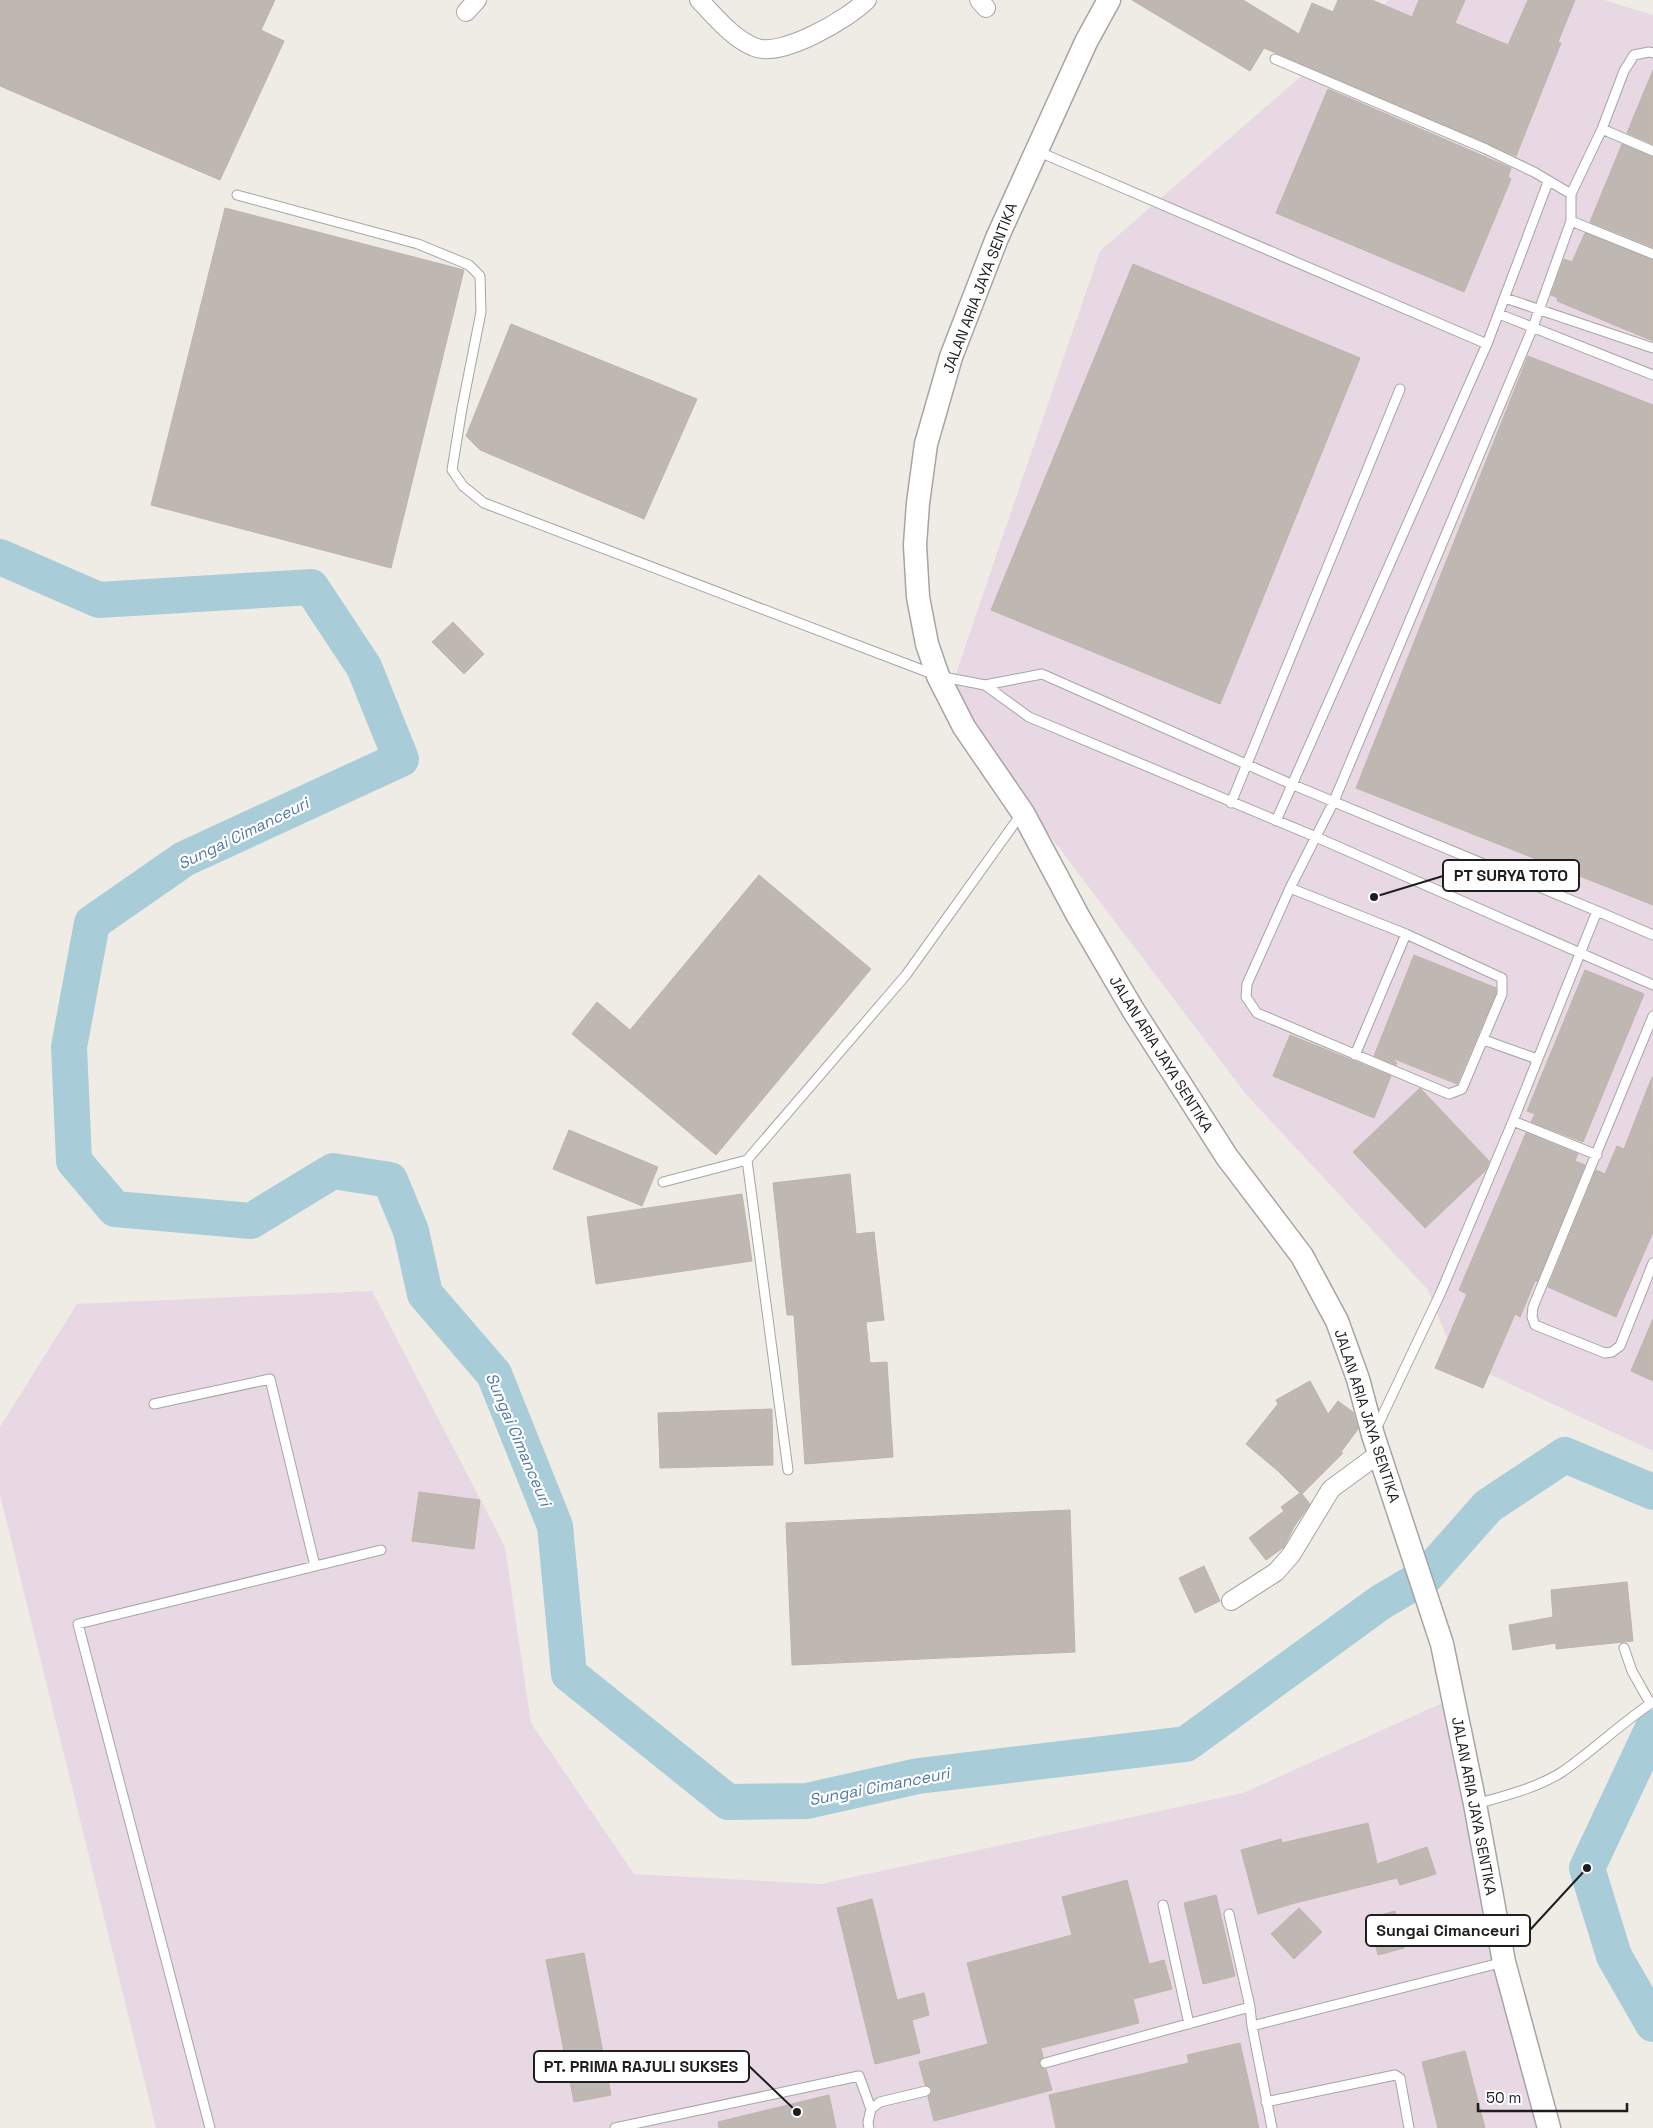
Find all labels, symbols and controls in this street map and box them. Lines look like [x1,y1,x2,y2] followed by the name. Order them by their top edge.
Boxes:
[938,199,1021,376] street label: JALAN ARIA JAYA SENTIKA
[174,792,314,874] water label: Sungai Cimanceuri
[1443,860,1579,891] callout: PT SURYA TOTO
[1454,865,1568,886] text: PT SURYA TOTO
[1105,972,1218,1136] street label: JALAN ARIA JAYA SENTIKA
[1330,1327,1405,1506] street label: JALAN ARIA JAYA SENTIKA
[481,1369,557,1511] water label: Sungai Cimanceuri
[1448,1715,1501,1897] street label: JALAN ARIA JAYA SENTIKA
[807,1762,953,1810] water label: Sungai Cimanceuri
[1366,1915,1530,1946] callout: Sungai Cimanceuri
[1376,1920,1520,1941] text: Sungai Cimanceuri
[534,2051,749,2082] callout: PT. PRIMA RAJULI SUKSES
[544,2056,738,2077] text: PT. PRIMA RAJULI SUKSES
[1478,2080,1627,2112] scale bar
[1486,2088,1521,2107] text: 50 m

